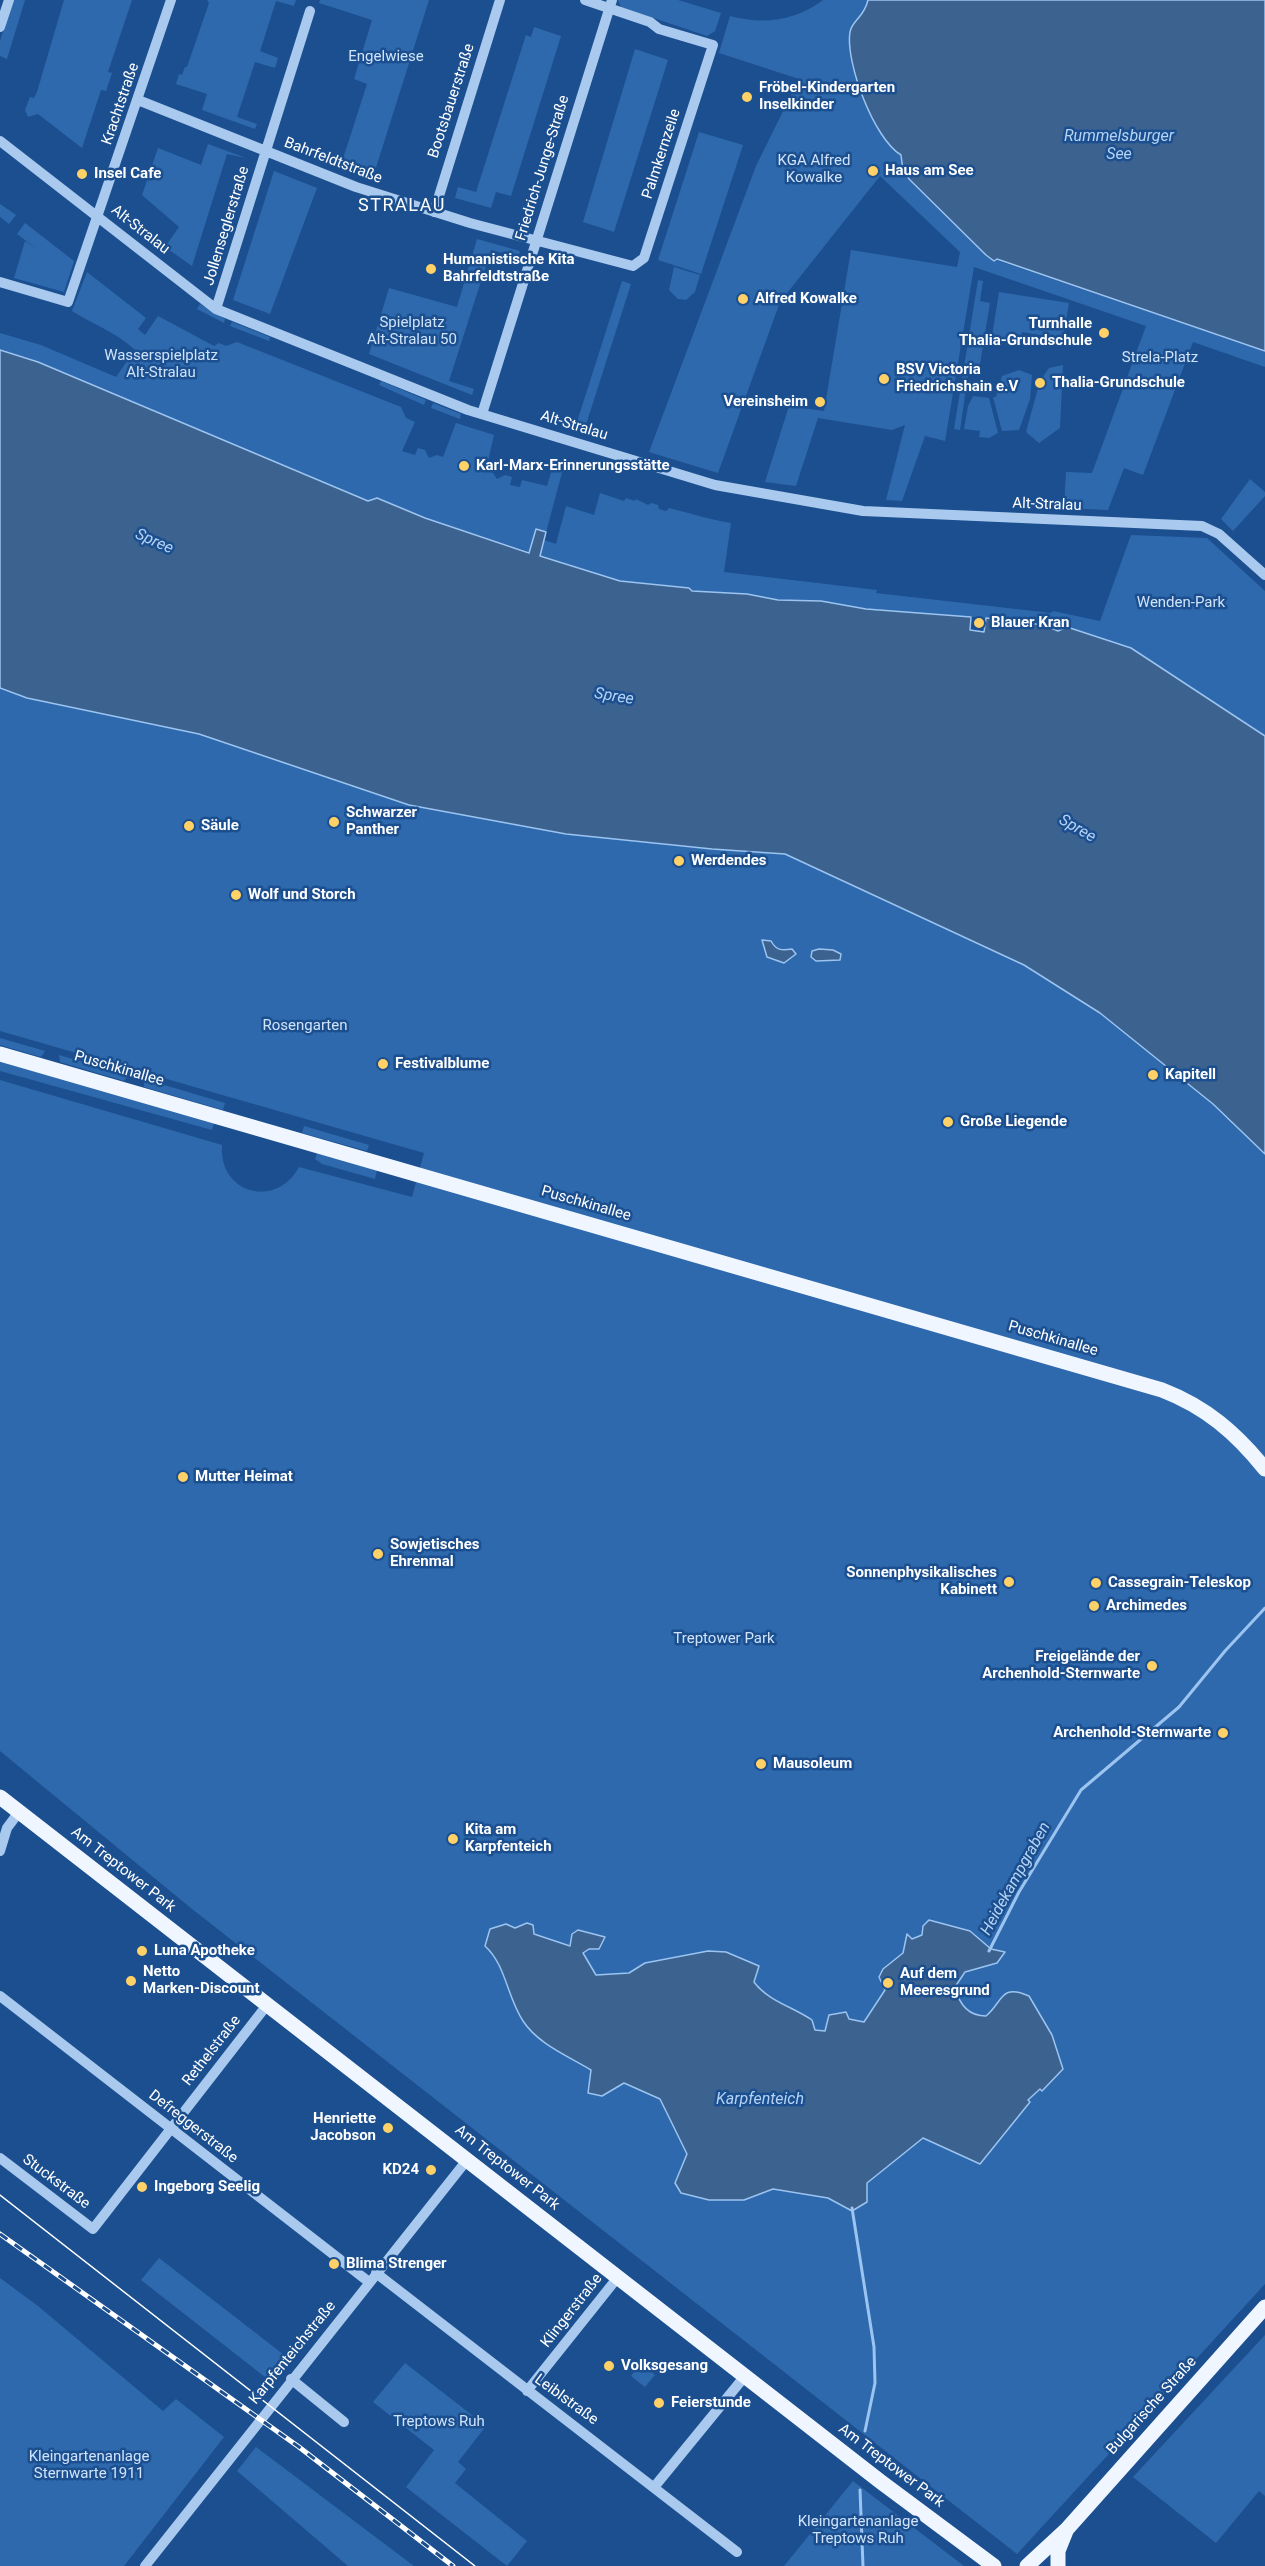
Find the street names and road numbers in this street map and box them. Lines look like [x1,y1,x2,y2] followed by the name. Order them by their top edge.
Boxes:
[425,41,479,161] street label: Bootsbauerstraße
[99,60,143,148] street label: Krachtstraße
[512,93,574,243] street label: Friedrich-Junge-Straße
[639,107,685,201] street label: Palmkernzeile
[281,134,385,188] street label: Bahrfeldtstraße
[200,164,254,288] street label: Jollenseglerstraße
[107,202,173,258] street label: Alt-Stralau
[538,407,610,445] street label: Alt-Stralau
[1012,495,1082,515] street label: Alt-Stralau
[72,1048,166,1090] street label: Puschkinallee
[539,1183,633,1225] street label: Puschkinallee
[1006,1318,1100,1360] street label: Puschkinallee
[67,1824,179,1916] street label: Am Treptower Park
[179,2012,245,2090] street label: Rethelstraße
[145,2087,241,2167] street label: Defreggerstraße
[451,2122,563,2214] street label: Am Treptower Park
[19,2151,93,2213] street label: Stuckstraße
[538,2270,606,2352] street label: Klingerstraße
[246,2298,340,2408] street label: Karpfenteichstraße
[1103,2353,1201,2459] street label: Bulgarische Straße
[531,2371,601,2429] street label: Leiblstraße
[834,2420,948,2512] street label: Am Treptower Park

